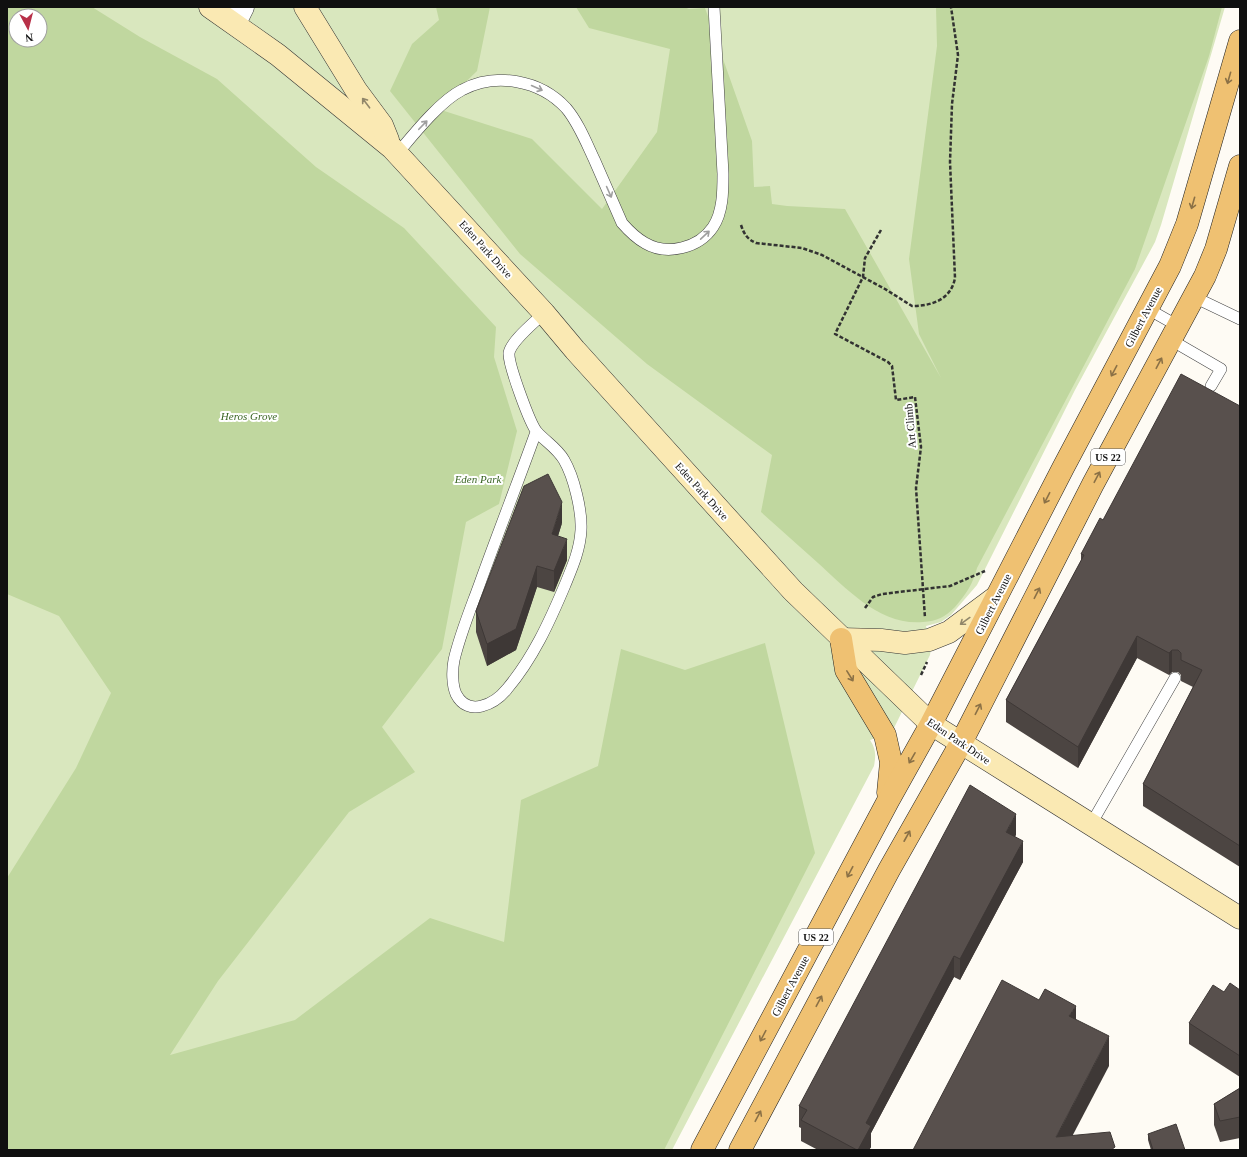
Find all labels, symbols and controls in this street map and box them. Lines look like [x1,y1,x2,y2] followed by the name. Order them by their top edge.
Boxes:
[8,8,48,48] north arrow
[24,31,34,44] text: N
[1225,71,1232,84] one-way arrow
[530,85,542,92] one-way arrow
[362,97,370,108] one-way arrow
[418,120,428,130] one-way arrow
[605,186,613,198] one-way arrow
[1189,196,1196,209] one-way arrow
[457,218,515,280] street label: Eden Park Drive
[700,230,710,240] one-way arrow
[1122,285,1164,349] street label: Gilbert Avenue
[1155,357,1163,369] one-way arrow
[1110,365,1118,377] one-way arrow
[902,403,918,449] street label: Art Climb
[220,410,277,422] park label: Heros Grove
[1091,449,1125,465] road number: US 22
[673,460,731,522] street label: Eden Park Drive
[1094,471,1101,483] one-way arrow
[454,473,502,485] park label: Eden Park
[1043,492,1051,504] one-way arrow
[973,571,1014,636] street label: Gilbert Avenue
[1034,587,1042,599] one-way arrow
[959,616,970,625] one-way arrow
[846,670,854,681] one-way arrow
[975,703,982,715] one-way arrow
[925,716,993,767] street label: Eden Park Drive
[908,752,916,764] one-way arrow
[904,830,912,842] one-way arrow
[846,866,853,878] one-way arrow
[799,929,833,945] road number: US 22
[769,954,811,1018] street label: Gilbert Avenue
[816,995,824,1007] one-way arrow
[759,1030,766,1042] one-way arrow
[755,1110,763,1122] one-way arrow

